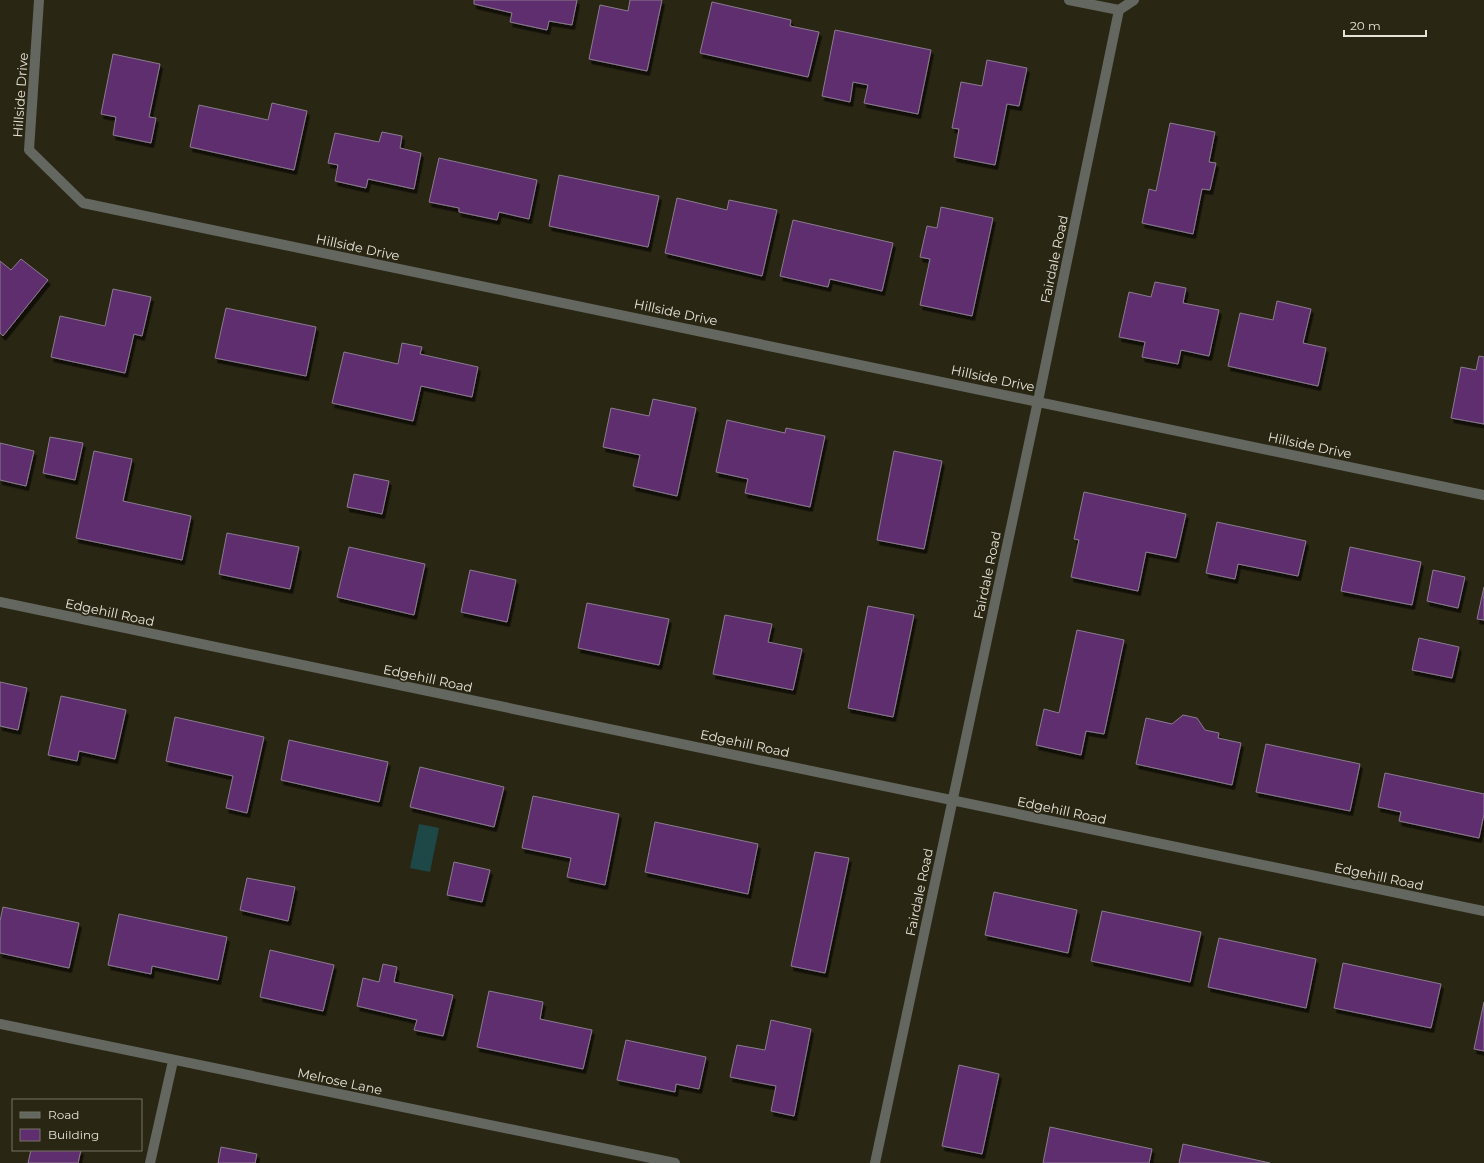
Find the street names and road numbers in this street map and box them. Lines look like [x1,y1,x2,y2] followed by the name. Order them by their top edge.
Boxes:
[9,52,31,138] street label: Hillside Drive
[1037,214,1071,304] street label: Fairdale Road
[315,230,401,264] street label: Hillside Drive
[633,295,719,329] street label: Hillside Drive
[950,361,1036,395] street label: Hillside Drive
[1267,428,1353,462] street label: Hillside Drive
[970,530,1004,620] street label: Fairdale Road
[64,595,156,629] street label: Edgehill Road
[382,661,474,695] street label: Edgehill Road
[699,726,791,760] street label: Edgehill Road
[1016,793,1108,827] street label: Edgehill Road
[902,847,936,937] street label: Fairdale Road
[1333,859,1425,893] street label: Edgehill Road
[296,1064,384,1098] street label: Melrose Lane

